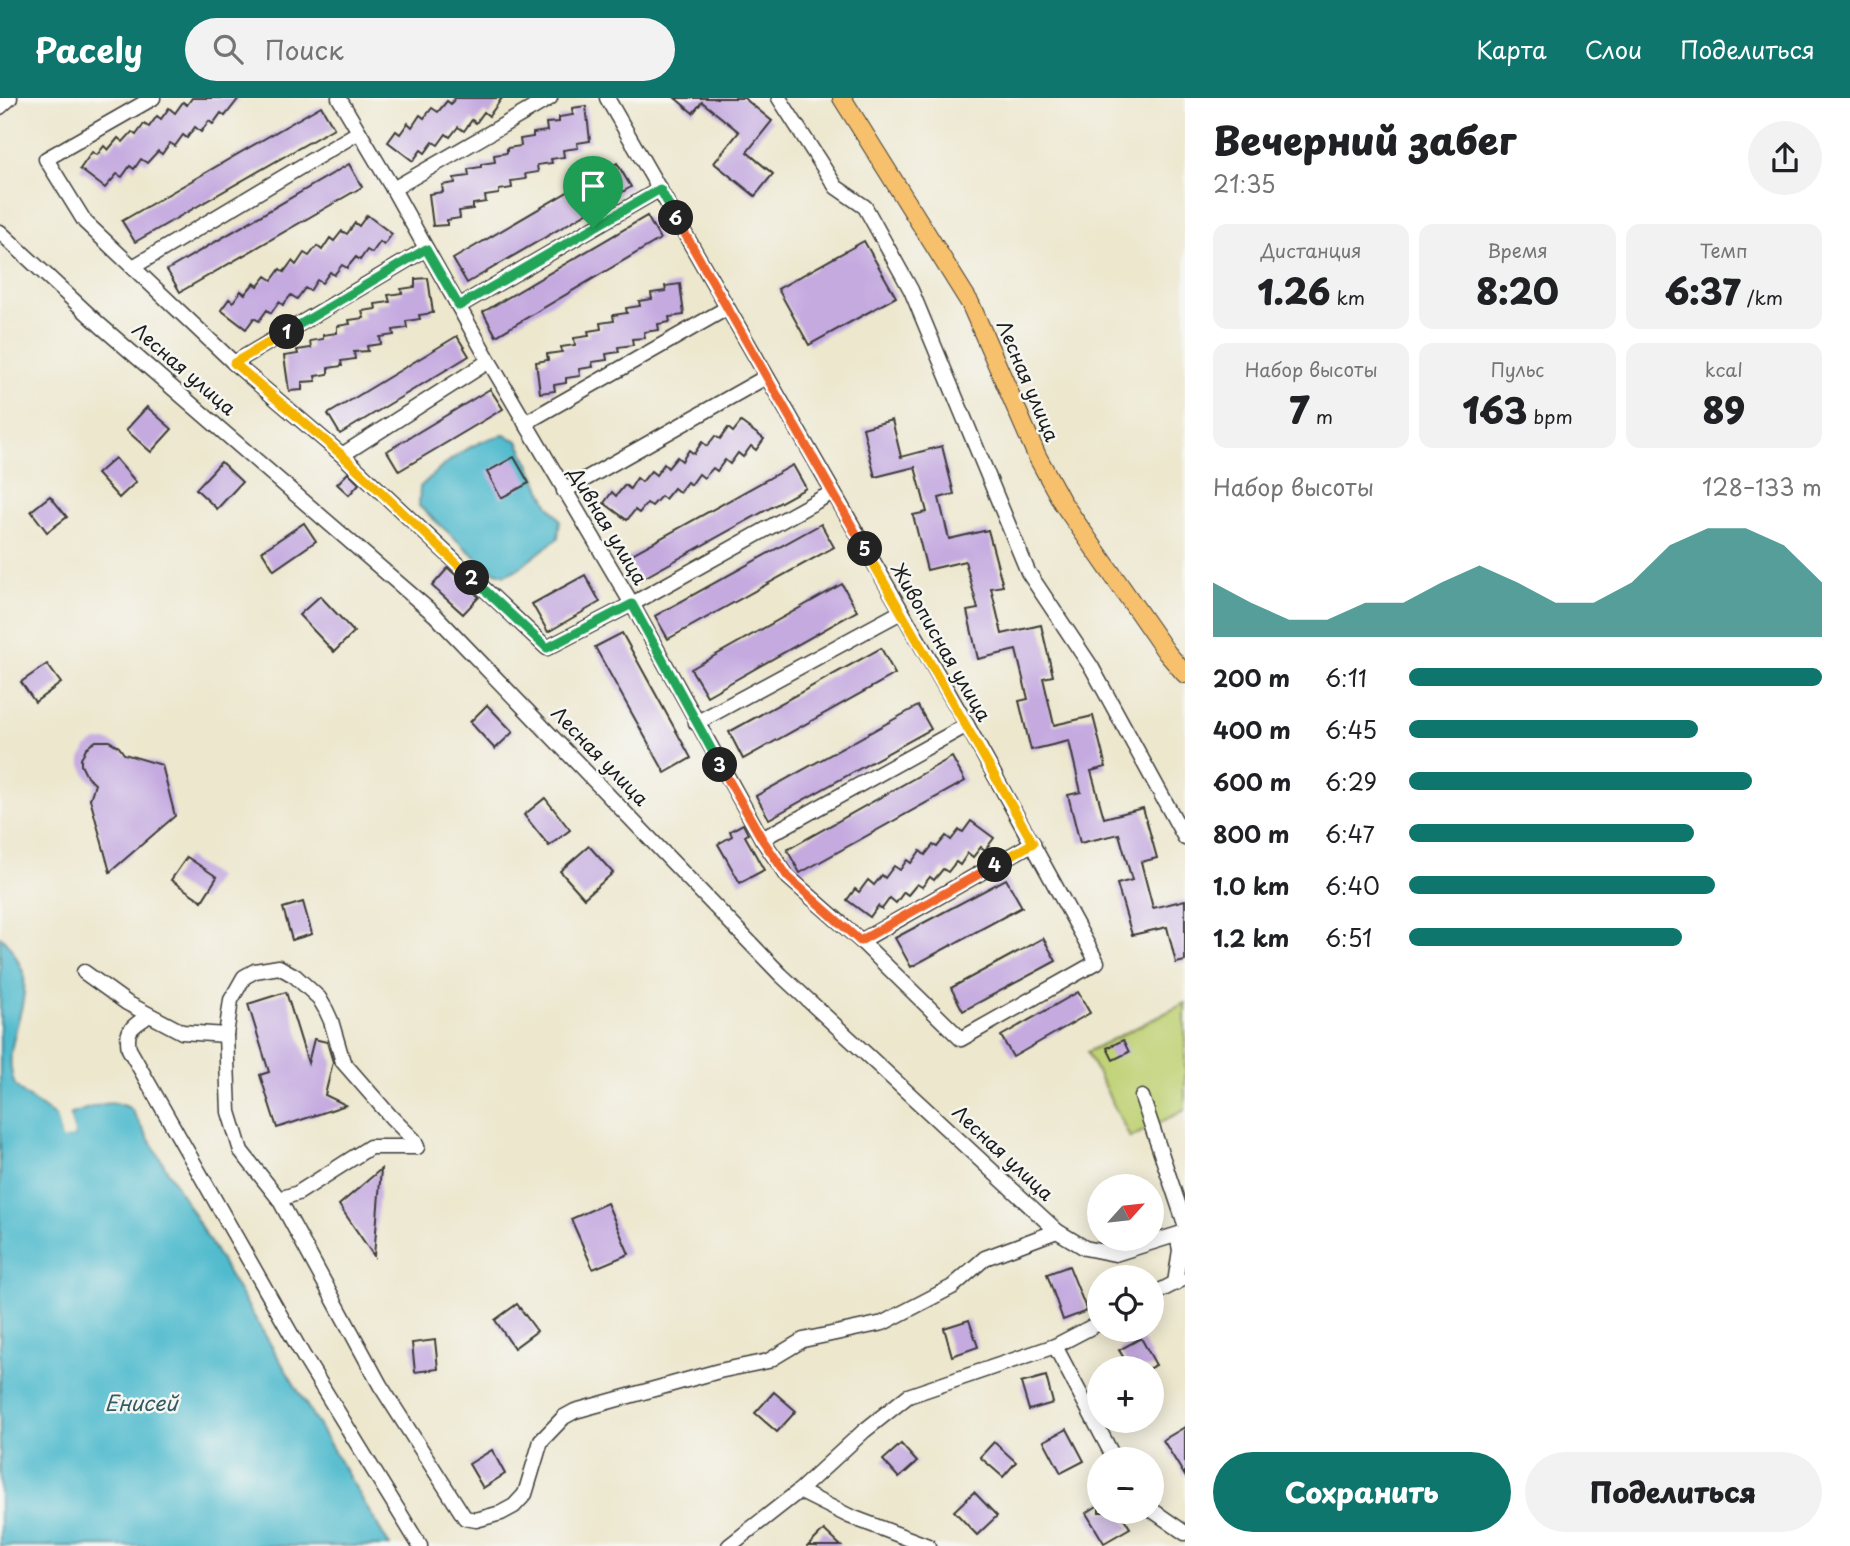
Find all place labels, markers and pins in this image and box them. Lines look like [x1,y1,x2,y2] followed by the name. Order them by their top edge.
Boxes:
[563,156,623,228] pin
[658,200,694,236] pin: 6
[270,314,304,350] pin: 1
[848,532,882,566] pin: 5
[454,560,490,596] pin: 2
[702,748,738,782] pin: 3
[978,848,1012,882] pin: 4

